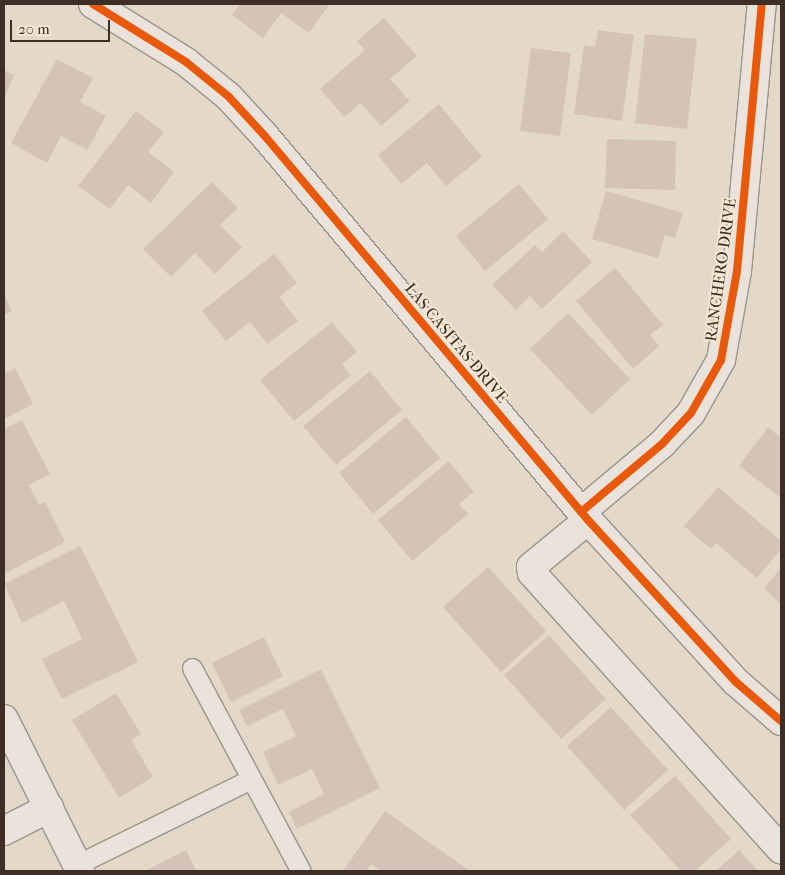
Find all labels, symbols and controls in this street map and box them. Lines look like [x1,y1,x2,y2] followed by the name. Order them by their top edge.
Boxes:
[12,10,112,42] scale bar
[18,20,50,38] text: 20 m
[701,197,741,343] street label: RANCHERO DRIVE
[400,279,512,407] street label: LAS CASITAS DRIVE

